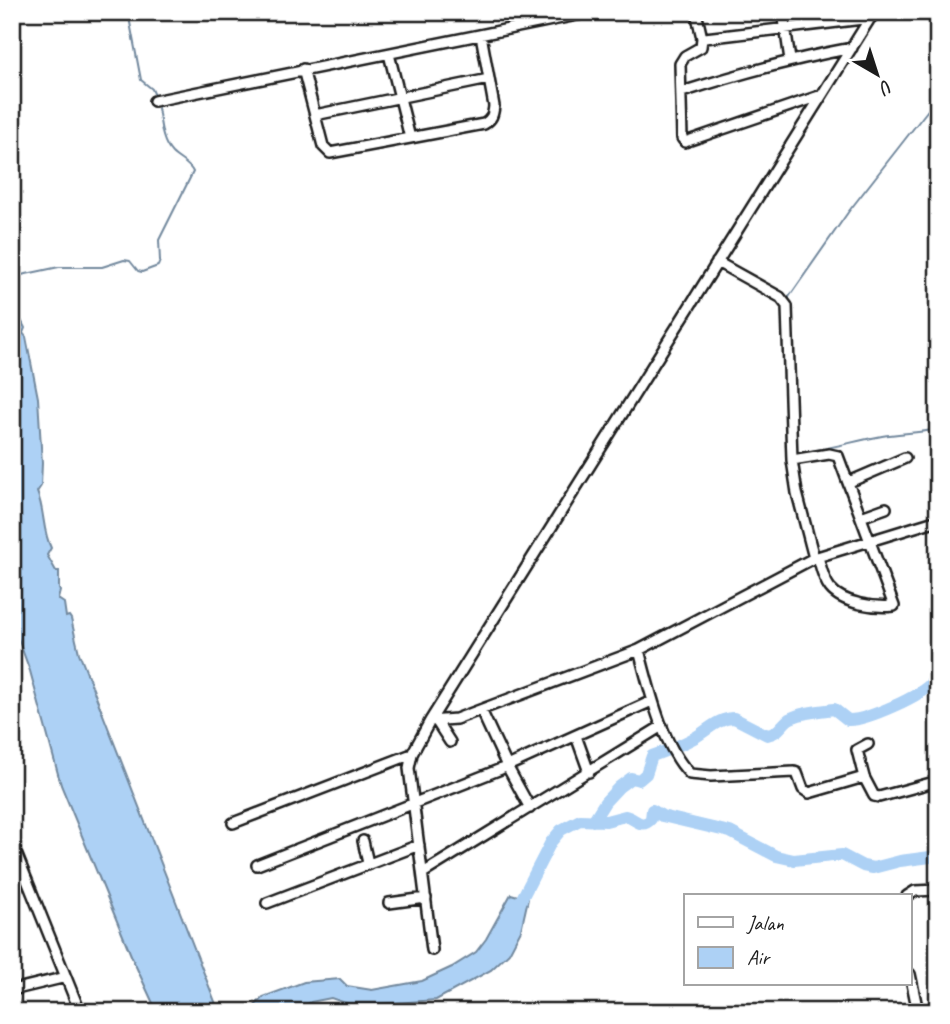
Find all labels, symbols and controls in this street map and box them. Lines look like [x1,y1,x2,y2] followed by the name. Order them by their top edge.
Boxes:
[842,38,912,108] north arrow
[873,74,898,101] text: U
[684,894,912,986] legend
[746,910,784,936] text: Jalan
[747,944,771,970] text: Air

